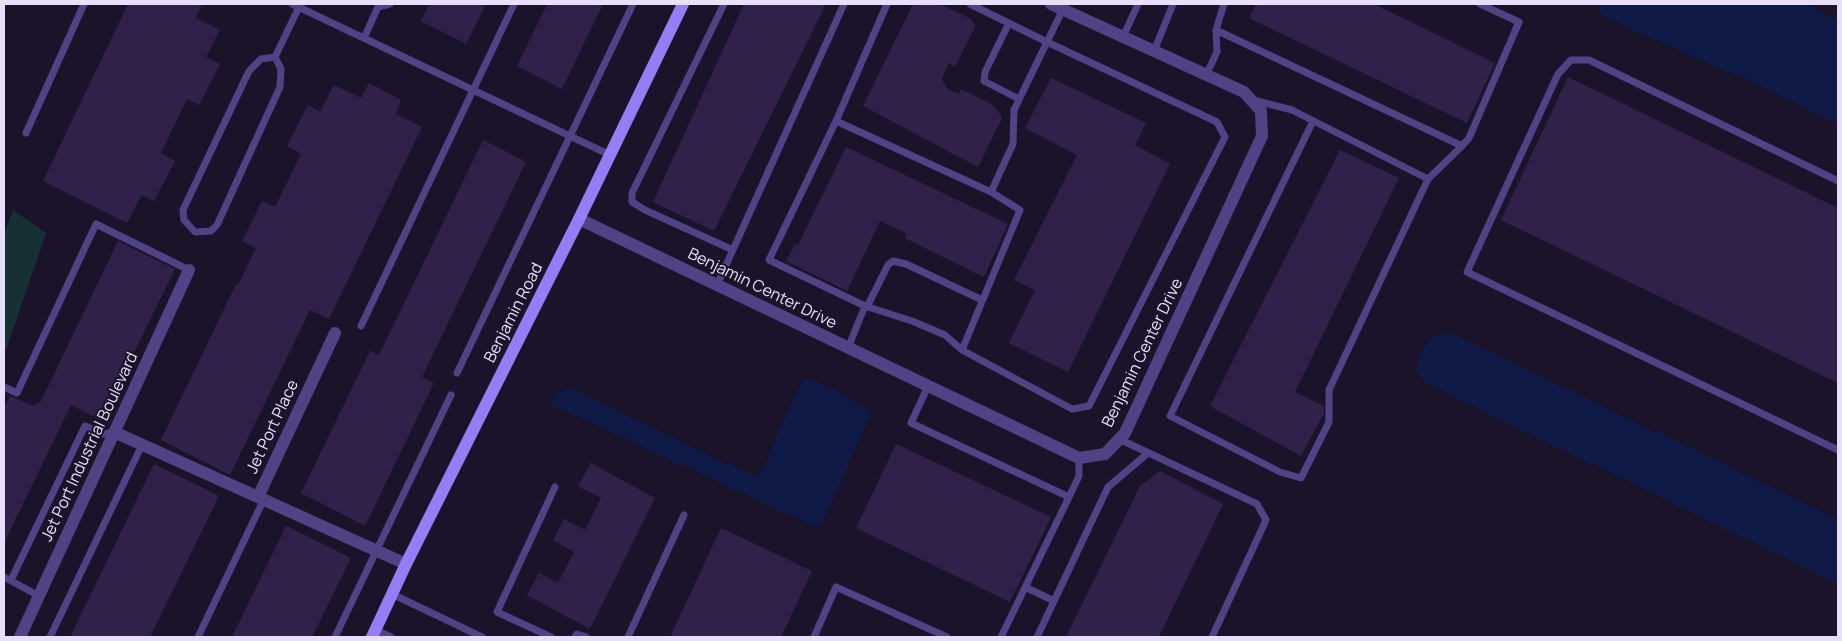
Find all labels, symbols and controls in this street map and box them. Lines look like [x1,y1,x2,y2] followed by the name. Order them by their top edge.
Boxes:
[684,245,840,333] street label: Benjamin Center Drive
[481,260,547,366] street label: Benjamin Road
[1099,275,1187,431] street label: Benjamin Center Drive
[38,349,142,545] street label: Jet Port Industrial Boulevard
[243,377,303,477] street label: Jet Port Place

